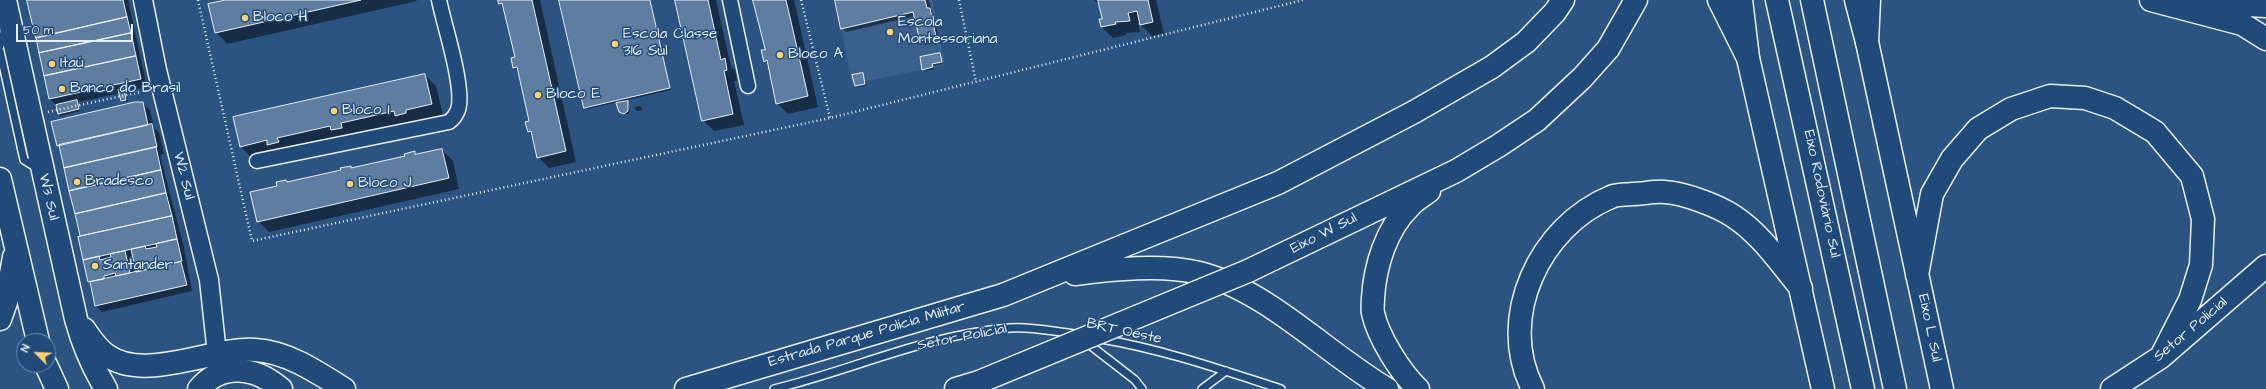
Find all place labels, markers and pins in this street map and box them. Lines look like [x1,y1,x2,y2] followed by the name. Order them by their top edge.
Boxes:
[253,9,307,27] place label: Bloco H
[240,13,250,23] marker: Bloco H
[898,14,997,49] place label: Escola Montessoriana
[623,26,717,61] place label: Escola Classe 316 Sul
[885,27,895,37] marker: Escola Montessoriana
[610,39,620,49] marker: Escola Classe 316 Sul
[788,46,843,64] place label: Bloco A
[775,50,785,60] marker: Bloco A
[60,55,84,73] place label: Itaú
[47,59,57,69] marker: Itaú
[70,80,181,98] place label: Banco do Brasil
[57,84,67,94] marker: Banco do Brasil
[546,86,600,104] place label: Bloco E
[533,90,543,100] marker: Bloco E
[342,102,390,120] place label: Bloco I
[329,106,339,116] marker: Bloco I
[85,173,153,191] place label: Bradesco
[358,175,411,193] place label: Bloco J
[72,177,82,187] marker: Bradesco
[345,179,355,189] marker: Bloco J
[103,257,173,275] place label: Santander
[90,261,100,271] marker: Santander

